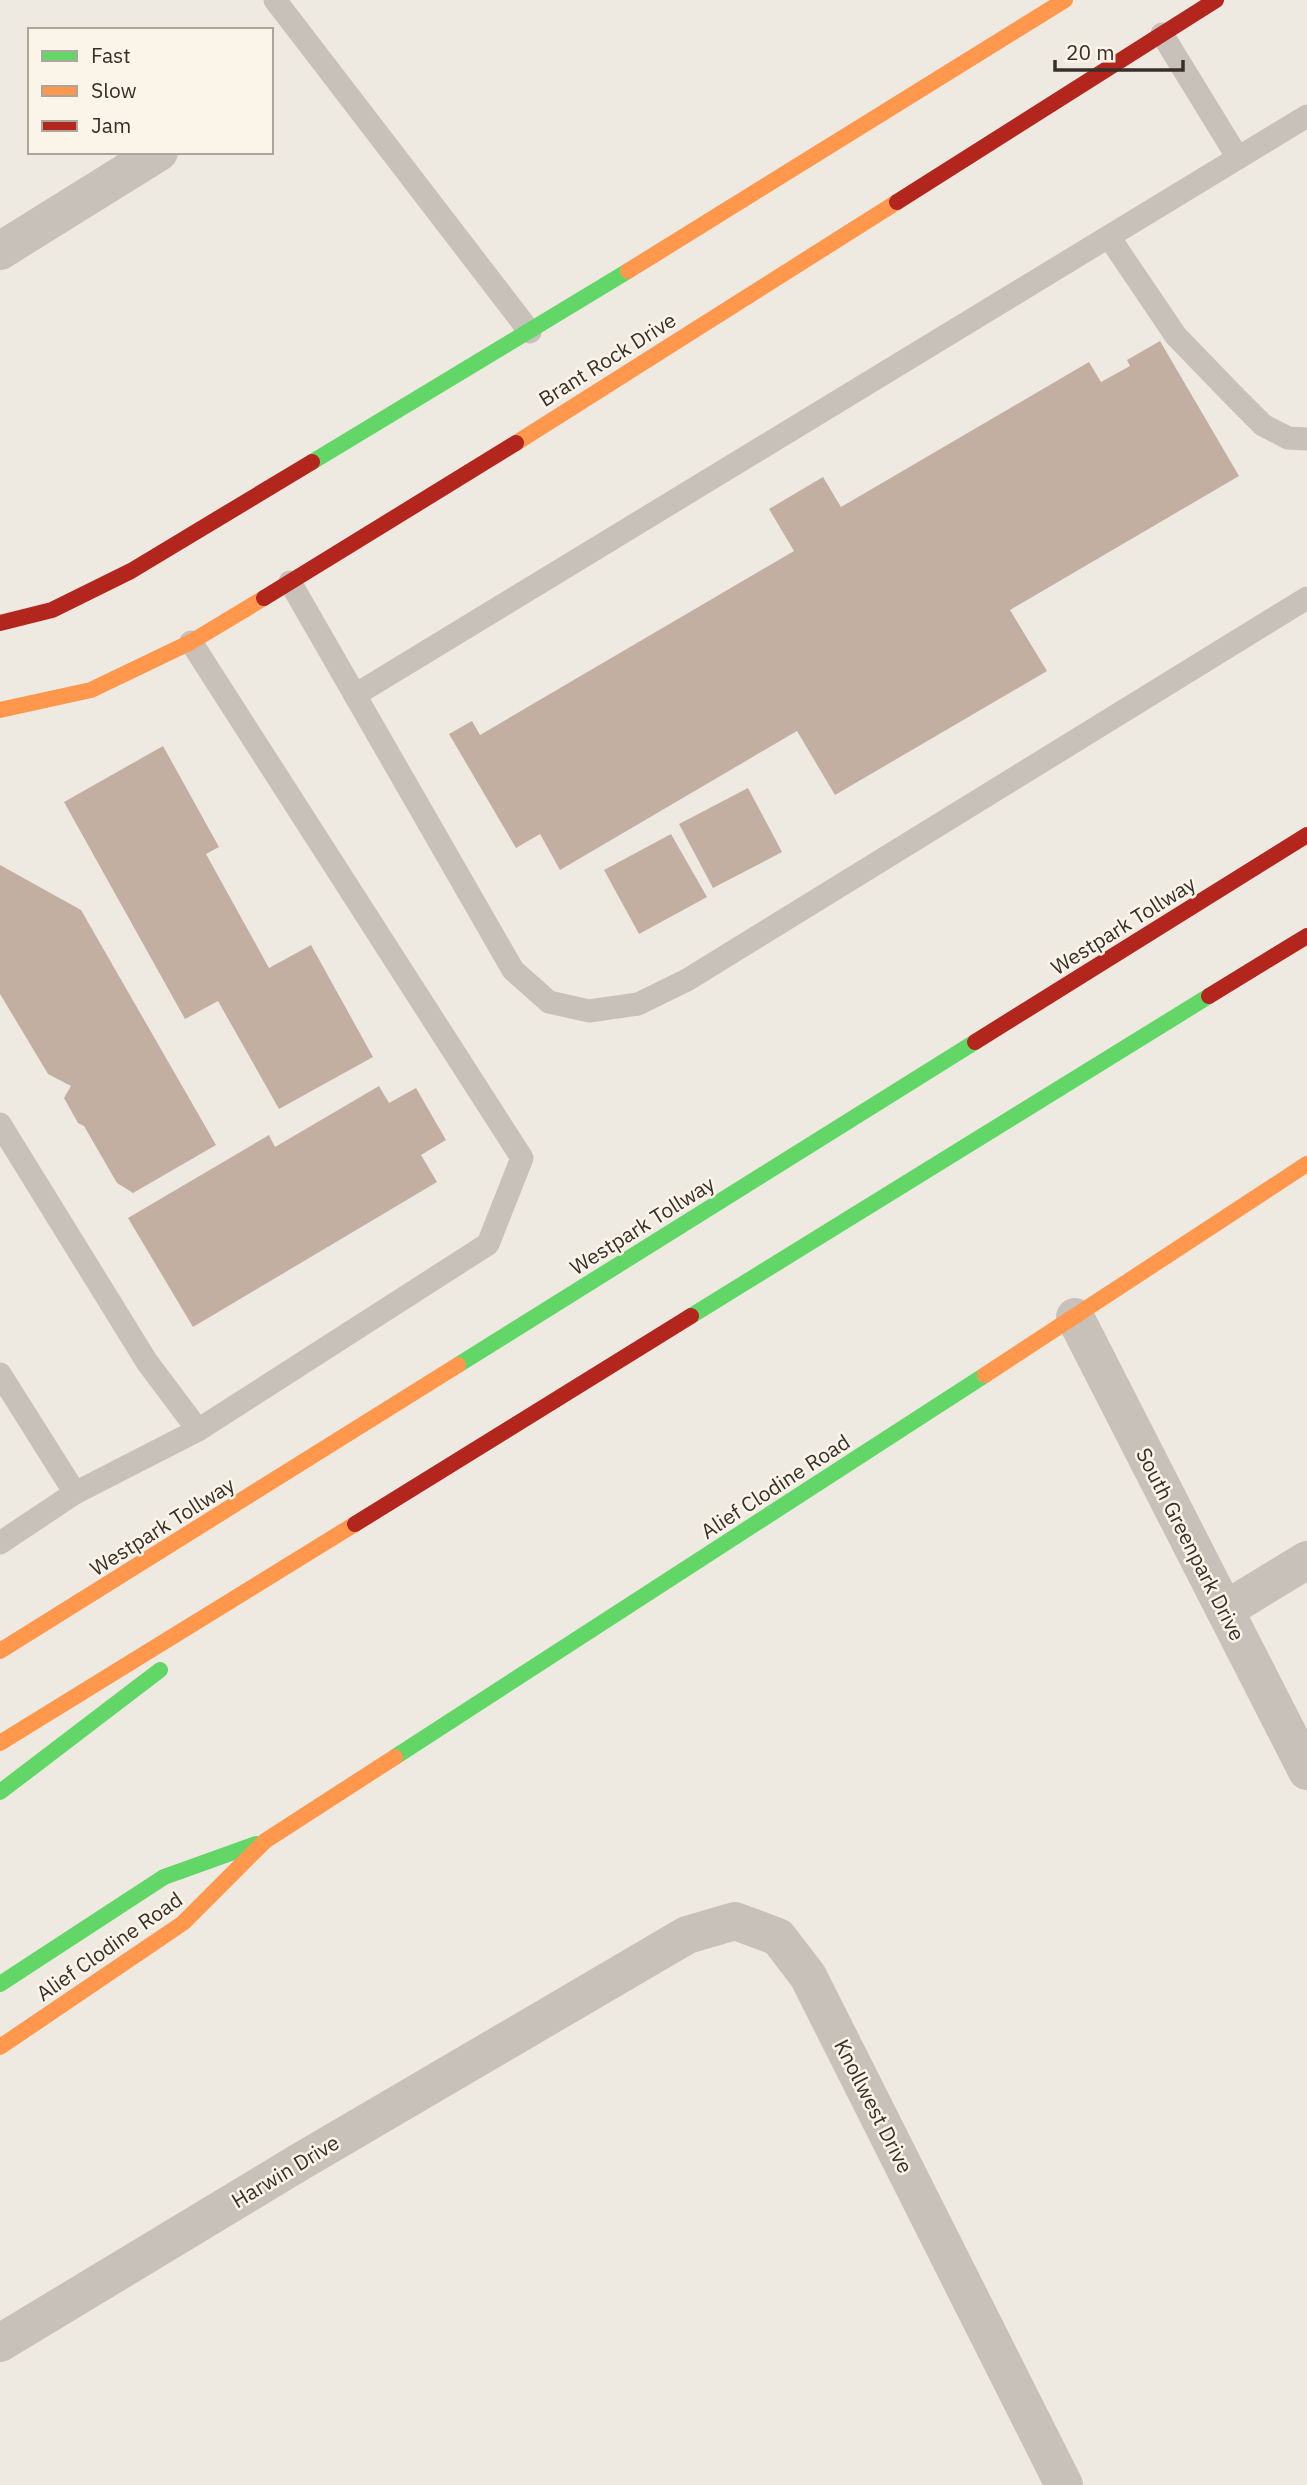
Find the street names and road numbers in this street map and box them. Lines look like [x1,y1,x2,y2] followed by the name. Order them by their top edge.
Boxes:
[533,306,681,412] street label: Brant Rock Drive
[1045,869,1201,981] street label: Westpark Tollway
[564,1169,720,1281] street label: Westpark Tollway
[695,1427,855,1545] street label: Alief Clodine Road
[1130,1443,1252,1645] street label: South Greenpark Drive
[84,1470,240,1582] street label: Westpark Tollway
[30,1885,188,2007] street label: Alief Clodine Road
[828,2034,920,2178] street label: Knollwest Drive
[226,2128,344,2214] street label: Harwin Drive

